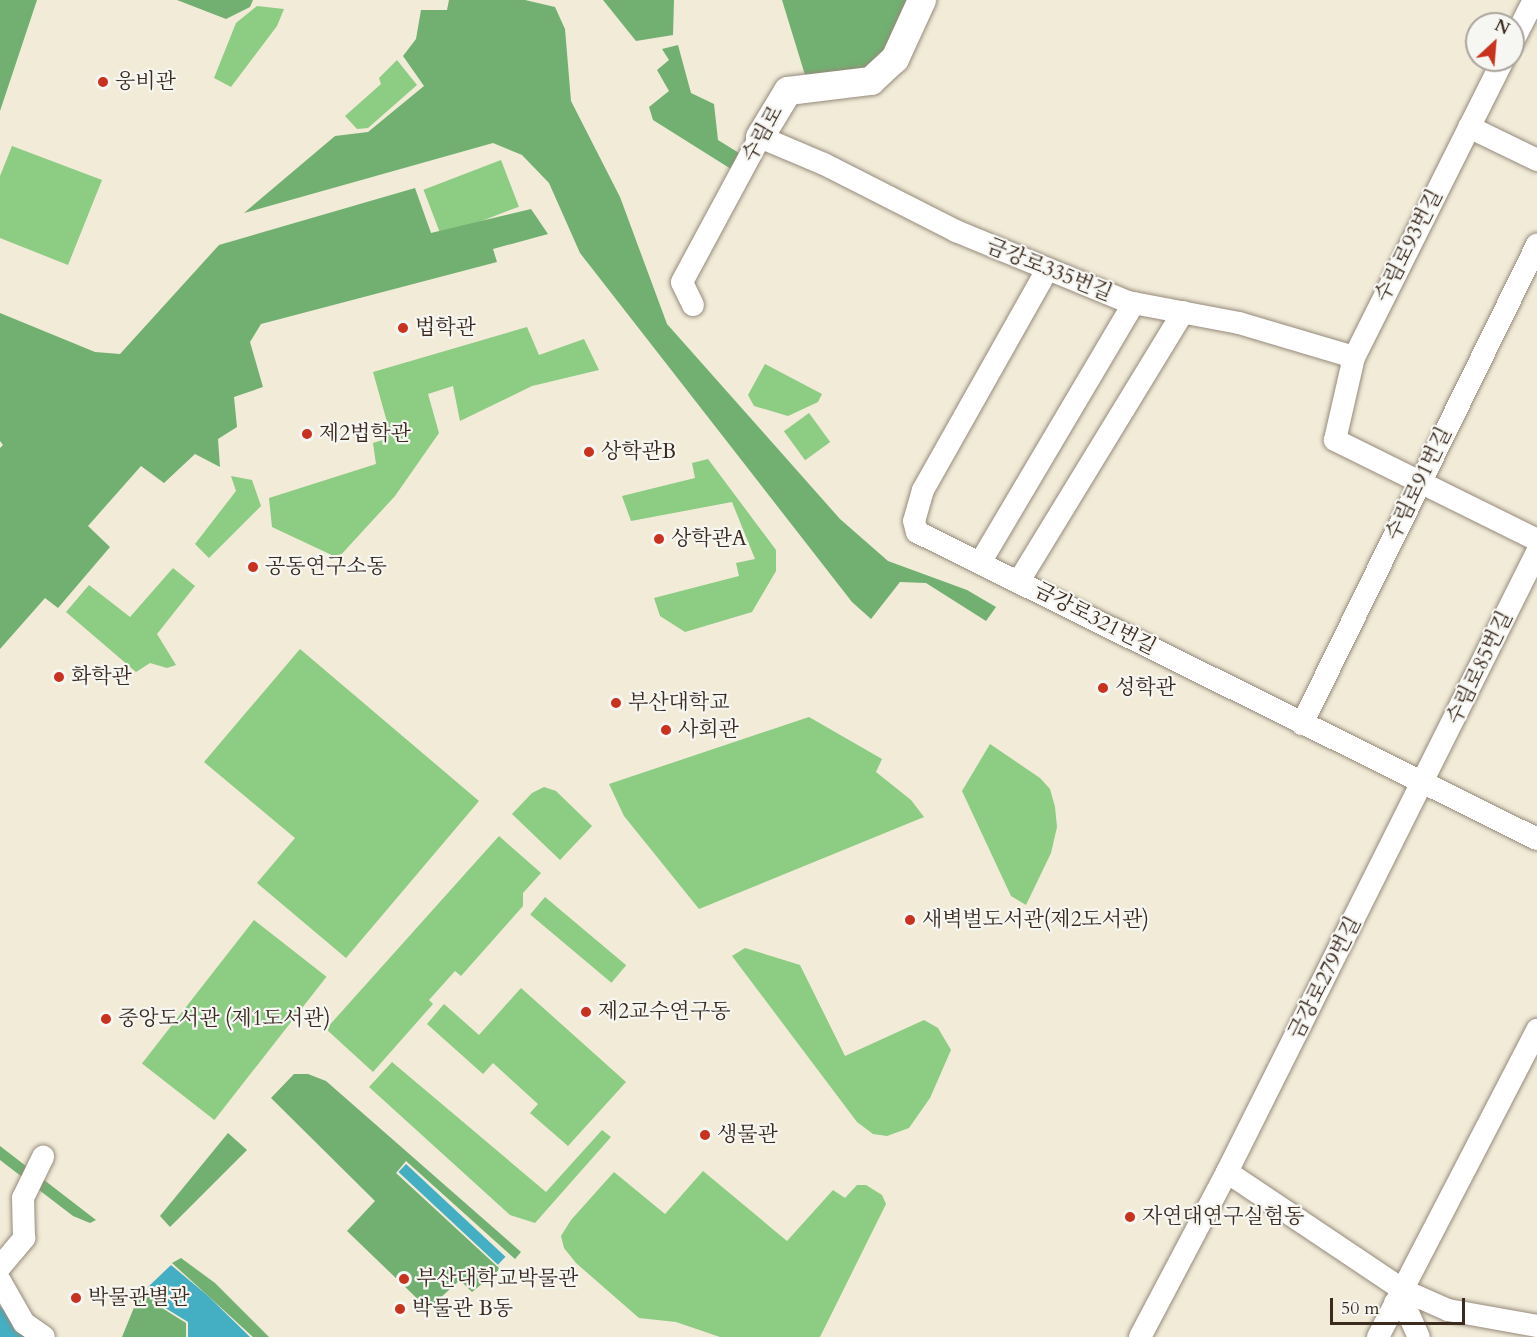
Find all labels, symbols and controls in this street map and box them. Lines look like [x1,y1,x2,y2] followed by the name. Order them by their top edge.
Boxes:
[1465,12,1525,72] north arrow
[1491,15,1513,41] text: N
[115,69,176,95] place label: 웅비관
[96,75,110,89] marker: 웅비관
[737,101,789,167] street label: 수림로
[1370,186,1448,306] street label: 수림로93번길
[982,233,1116,307] street label: 금강로335번길
[415,315,476,341] place label: 법학관
[396,321,410,335] marker: 법학관
[319,421,411,447] place label: 제2법학관
[1381,423,1457,545] street label: 수림로91번길
[300,427,314,441] marker: 제2법학관
[601,439,676,465] place label: 상학관B
[582,445,596,459] marker: 상학관B
[671,526,747,552] place label: 상학관A
[652,532,666,546] marker: 상학관A
[265,554,387,580] place label: 공동연구소동
[246,560,260,574] marker: 공동연구소동
[1030,577,1160,661] street label: 금강로321번길
[1442,607,1518,729] street label: 수림로85번길
[71,664,132,690] place label: 화학관
[52,670,66,684] marker: 화학관
[1115,675,1176,701] place label: 성학관
[1096,681,1110,695] marker: 성학관
[628,690,729,716] place label: 부산대학교
[609,696,623,710] marker: 부산대학교
[678,717,739,743] place label: 사회관
[659,723,673,737] marker: 사회관
[922,907,1149,933] place label: 새벽벌도서관(제2도서관)
[903,913,917,927] marker: 새벽벌도서관(제2도서관)
[1283,913,1367,1043] street label: 금강로279번길
[598,999,730,1025] place label: 제2교수연구동
[579,1005,593,1019] marker: 제2교수연구동
[118,1006,330,1032] place label: 중앙도서관 (제1도서관)
[99,1012,113,1026] marker: 중앙도서관 (제1도서관)
[717,1122,778,1148] place label: 생물관
[698,1128,712,1142] marker: 생물관
[1142,1204,1304,1230] place label: 자연대연구실험동
[1123,1210,1137,1224] marker: 자연대연구실험동
[416,1266,578,1292] place label: 부산대학교박물관
[397,1272,411,1286] marker: 부산대학교박물관
[88,1285,189,1311] place label: 박물관별관
[1333,1286,1468,1324] scale bar
[69,1291,83,1305] marker: 박물관별관
[412,1296,513,1322] place label: 박물관 B동
[1341,1296,1380,1321] text: 50 m
[393,1302,407,1316] marker: 박물관 B동

